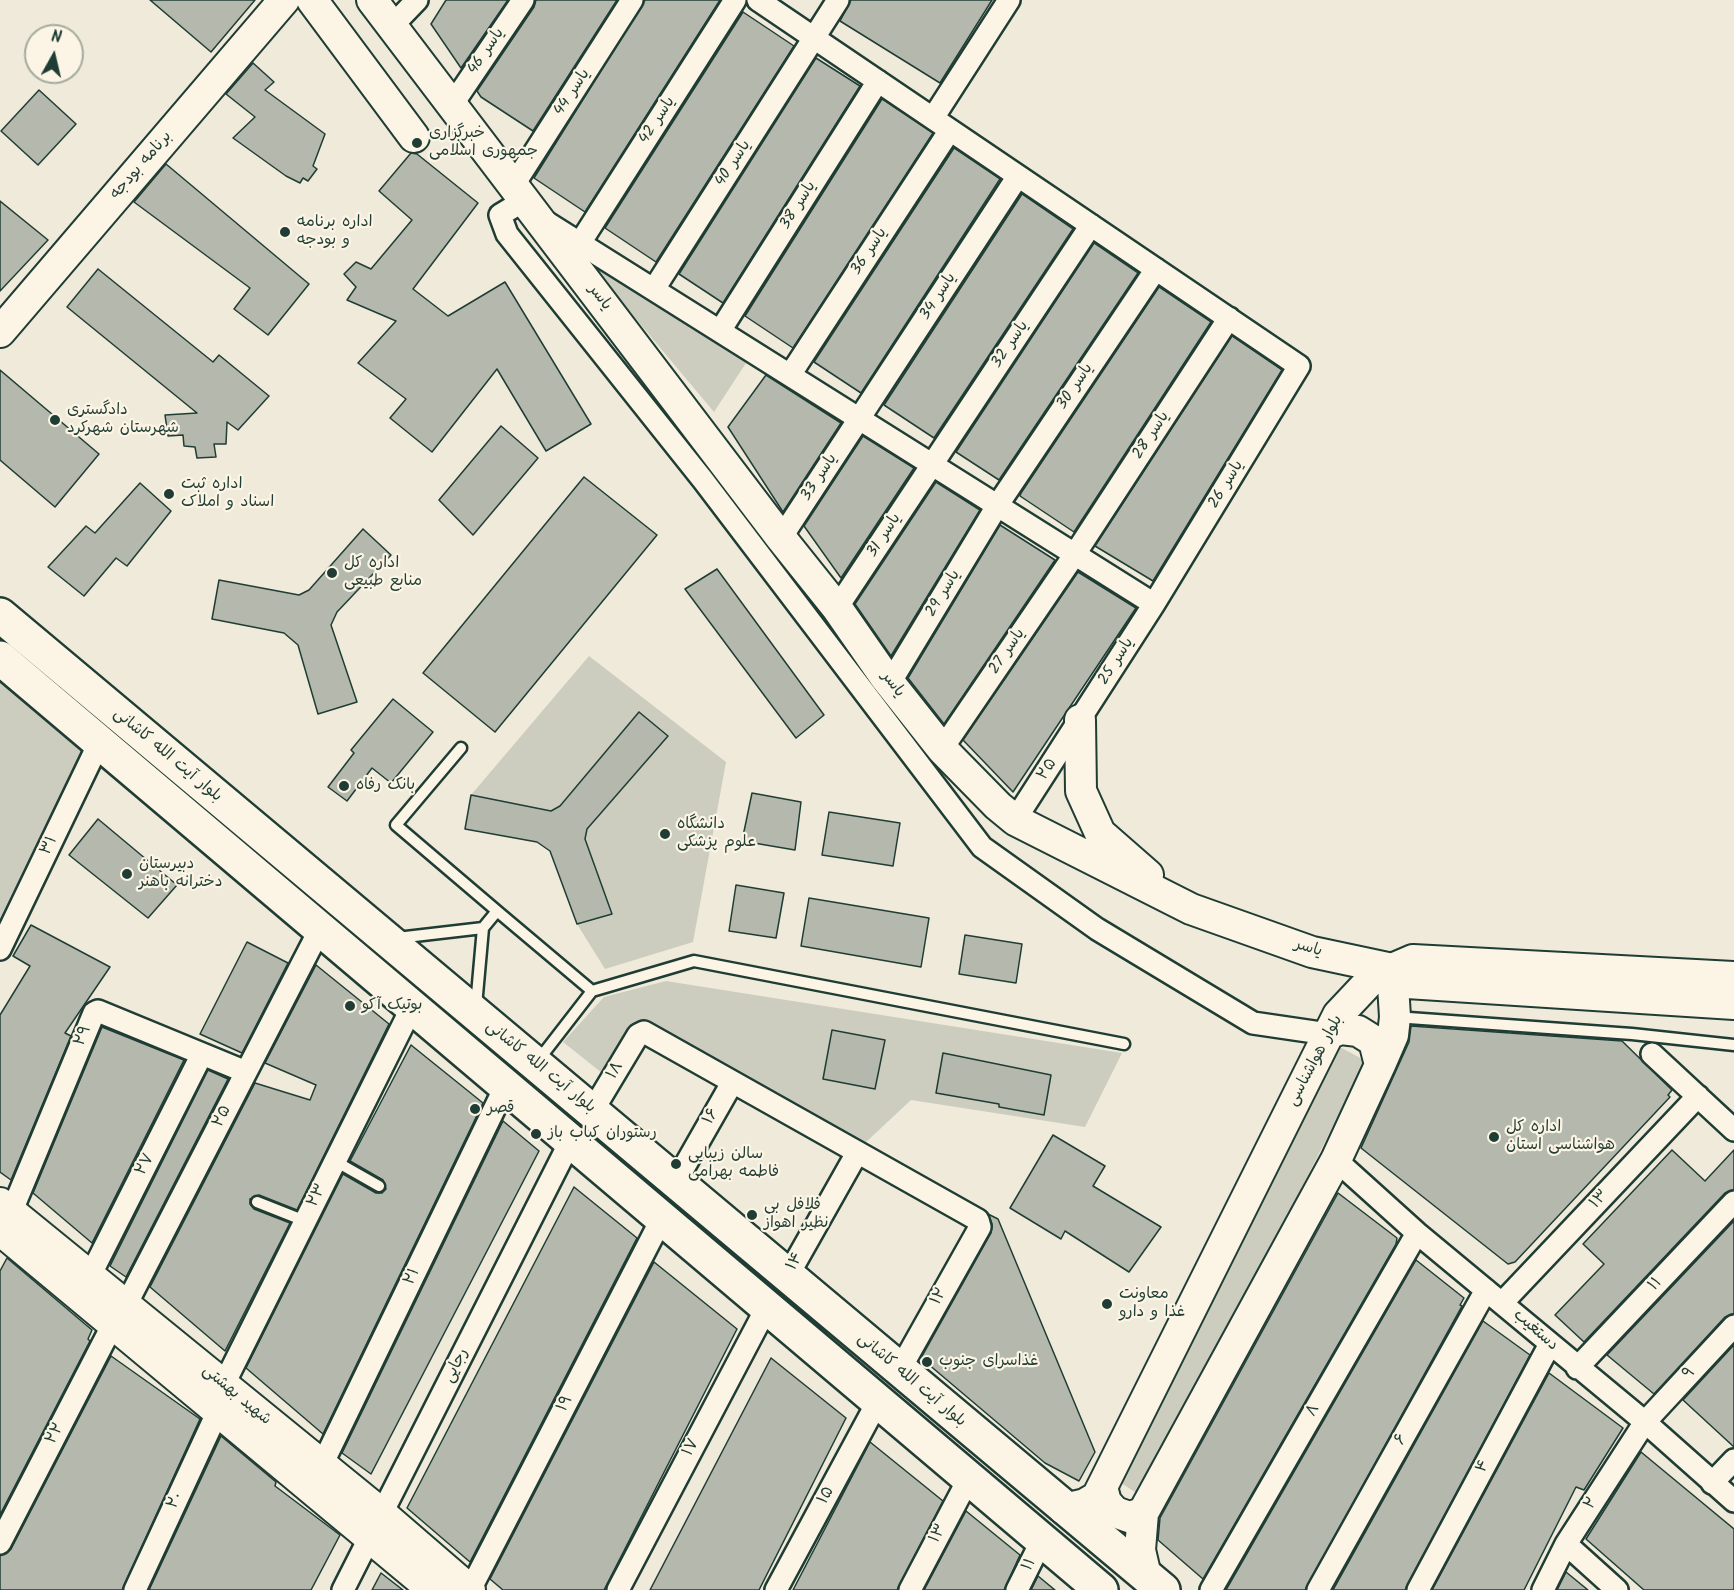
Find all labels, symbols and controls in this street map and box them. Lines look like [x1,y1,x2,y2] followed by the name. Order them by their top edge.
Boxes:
[24,24,84,84] north arrow
[50,25,63,51] text: N
[464,25,510,79] street label: یاسر 46
[551,66,595,120] street label: یاسر 44
[636,94,680,148] street label: یاسر 42
[429,124,538,162] place label: خبرگزاری جمهوری اسلامی
[107,128,177,204] street label: برنامه بودجه
[410,136,424,150] marker: خبرگزاری جمهوری اسلامی
[712,137,756,191] street label: یاسر 40
[777,178,821,234] street label: یاسر 38
[297,213,373,251] place label: اداره برنامه و بودجه
[278,225,292,239] marker: اداره برنامه و بودجه
[848,225,892,279] street label: یاسر 36
[917,270,961,324] street label: یاسر 34
[583,281,615,315] street label: یاسر
[988,318,1034,372] street label: یاسر 32
[1054,360,1098,414] street label: یاسر 30
[67,401,179,439] place label: دادگستری شهرستان شهرکرد
[1129,408,1175,464] street label: یاسر 28
[48,413,62,427] marker: دادگستری شهرستان شهرکرد
[798,451,842,505] street label: یاسر 33
[1205,457,1249,513] street label: یاسر 26
[181,475,274,513] place label: اداره ثبت اسناد و املاک
[162,487,176,501] marker: اداره ثبت اسناد و املاک
[864,510,906,562] street label: یاسر 31
[344,554,422,592] place label: اداره کل منابع طبیعی
[325,566,339,580] marker: اداره کل منابع طبیعی
[922,567,966,621] street label: یاسر 29
[986,625,1030,679] street label: یاسر 27
[1095,635,1139,689] street label: یاسر 25
[876,668,908,702] street label: یاسر
[109,705,225,807] street label: بلوار آیت الله کاشانی
[1034,756,1062,784] street label: ۲۵
[356,776,415,796] place label: بانک رفاه
[337,779,351,793] marker: بانک رفاه
[677,815,756,853] place label: دانشگاه علوم پزشکی
[658,827,672,841] marker: دانشگاه علوم پزشکی
[37,833,63,859] street label: ۳۱
[139,855,222,893] place label: دبیرستان دخترانه باهنر
[120,867,134,881] marker: دبیرستان دخترانه باهنر
[1292,936,1324,962] street label: یاسر
[362,996,422,1016] place label: بوتیک آکو
[343,999,357,1013] marker: بوتیک آکو
[1284,1012,1348,1110] street label: بلوار هواشناسی
[481,1018,599,1118] street label: بلوار آیت الله کاشانی
[71,1023,97,1049] street label: ۲۹
[603,1059,629,1083] street label: ۱۸
[487,1099,514,1119] place label: قصر
[468,1102,482,1116] marker: قصر
[209,1103,237,1131] street label: ۲۵
[700,1106,724,1128] street label: ۱۶
[1506,1118,1615,1156] place label: اداره کل هواشناسی استان
[548,1124,657,1144] place label: رستوران کباب باز
[529,1127,543,1141] marker: رستوران کباب باز
[1487,1130,1501,1144] marker: اداره کل هواشناسی استان
[688,1145,779,1183] place label: سالن زیبایی فاطمه بهرامی
[132,1151,160,1179] street label: ۲۷
[669,1157,683,1171] marker: سالن زیبایی فاطمه بهرامی
[304,1181,332,1211] street label: ۲۳
[1587,1187,1613,1213] street label: ۱۳
[764,1196,828,1234] place label: فلافل بی نظیر اهواز
[745,1208,759,1222] marker: فلافل بی نظیر اهواز
[783,1250,809,1274] street label: ۱۴
[401,1265,425,1289] street label: ۲۱
[1645,1274,1667,1296] street label: ۱۱
[928,1285,952,1309] street label: ۱۲
[1119,1285,1185,1323] place label: معاونت غذا و دارو
[1100,1297,1114,1311] marker: معاونت غذا و دارو
[1509,1306,1561,1356] street label: دستغیب
[853,1330,969,1432] street label: بلوار آیت الله کاشانی
[440,1346,474,1386] street label: رجایی
[939,1352,1038,1372] place label: غذاسرای جنوب
[920,1355,934,1369] marker: غذاسرای جنوب
[198,1362,274,1430] street label: شهید بهشتی
[1680,1364,1700,1384] street label: ۹
[554,1393,578,1415] street label: ۱۹
[1303,1401,1325,1421] street label: ۸
[43,1420,69,1448] street label: ۲۲
[1391,1431,1413,1449] street label: ۶
[680,1436,704,1460] street label: ۱۷
[1473,1457,1495,1477] street label: ۴
[815,1484,839,1508] street label: ۱۵
[164,1490,188,1512] street label: ۲۰
[1581,1494,1603,1514] street label: ۲
[926,1521,952,1547] street label: ۱۳
[1019,1555,1041,1575] street label: ۱۱

